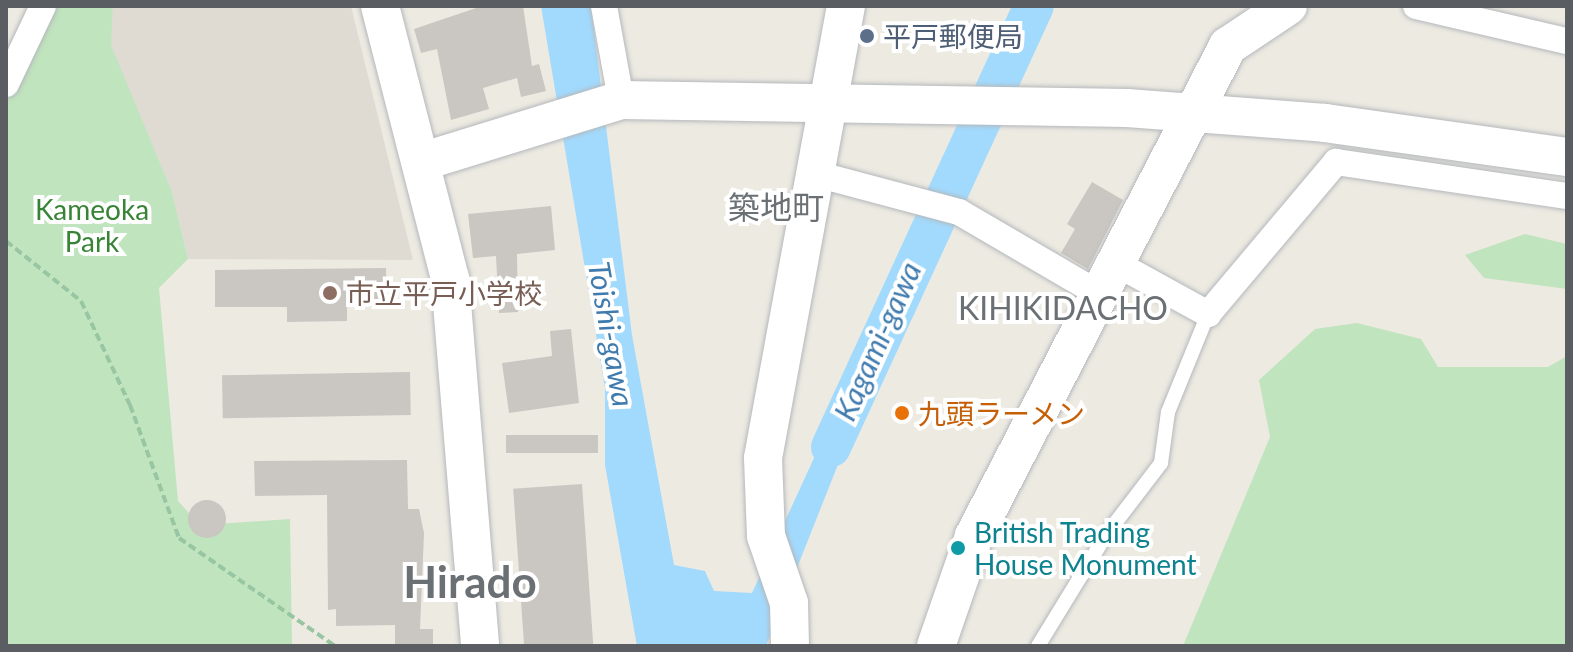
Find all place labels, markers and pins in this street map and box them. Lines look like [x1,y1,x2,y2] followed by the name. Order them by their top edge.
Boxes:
[883,19,1023,53] place label: 平戸郵便局
[858,27,876,45] marker: 平戸郵便局
[346,276,542,310] place label: 市立平戸小学校
[321,284,339,302] marker: 市立平戸小学校
[918,396,1086,430] place label: 九頭ラーメン
[893,404,911,422] marker: 九頭ラーメン
[974,515,1196,581] place label: British Trading House Monument
[949,539,967,557] marker: British Trading House Monument

